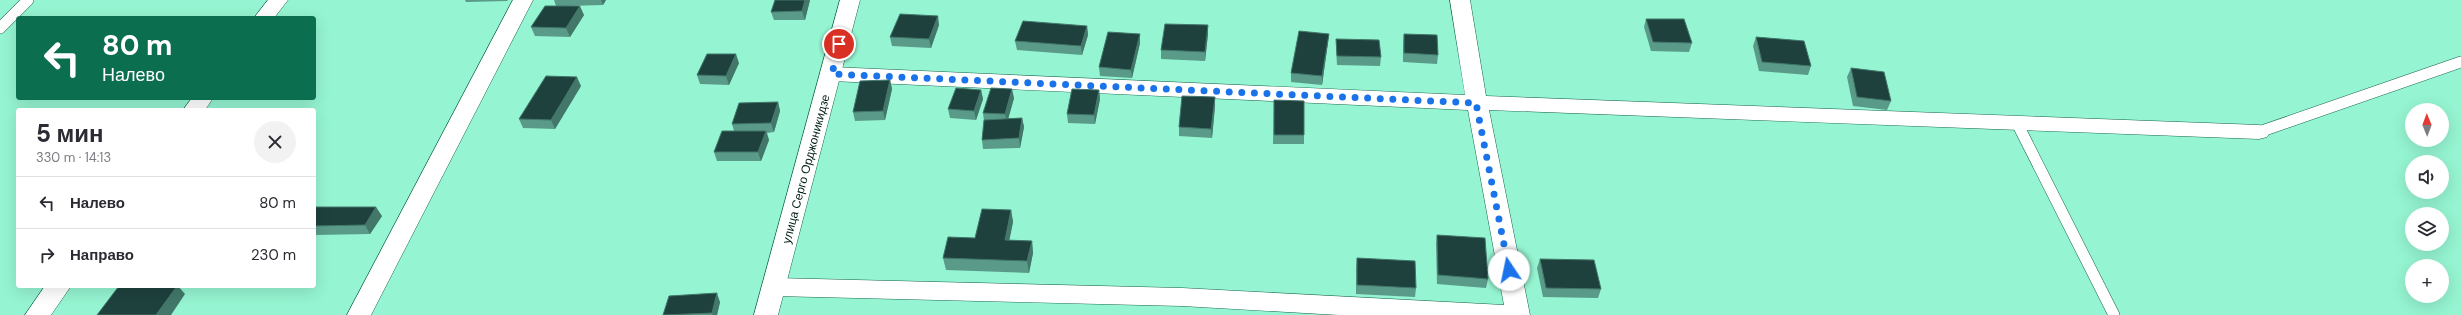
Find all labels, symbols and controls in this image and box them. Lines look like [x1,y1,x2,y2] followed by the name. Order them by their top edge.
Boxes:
[102,27,172,64] text: 80 m
[822,27,856,61] pin
[36,32,88,84] icon: left
[828,33,850,55] icon: arrive
[102,63,165,87] text: Налево
[778,92,834,245] street label: улица Серго Орджоникидзе
[2405,103,2449,147] north arrow
[2405,103,2449,303] map controls
[36,118,104,149] text: 5 мин
[254,121,296,163] button: close
[36,149,111,166] text: 330 m · 14:13
[2405,155,2449,199] button: sound
[36,192,58,214] icon: left
[70,193,125,213] text: Налево
[259,193,296,213] text: 80 m
[2405,207,2449,251] button: layers
[36,244,58,266] icon: right
[70,245,134,265] text: Направо
[251,245,296,265] text: 230 m
[1488,249,1530,291] position arrow
[2405,259,2449,303] button: +

